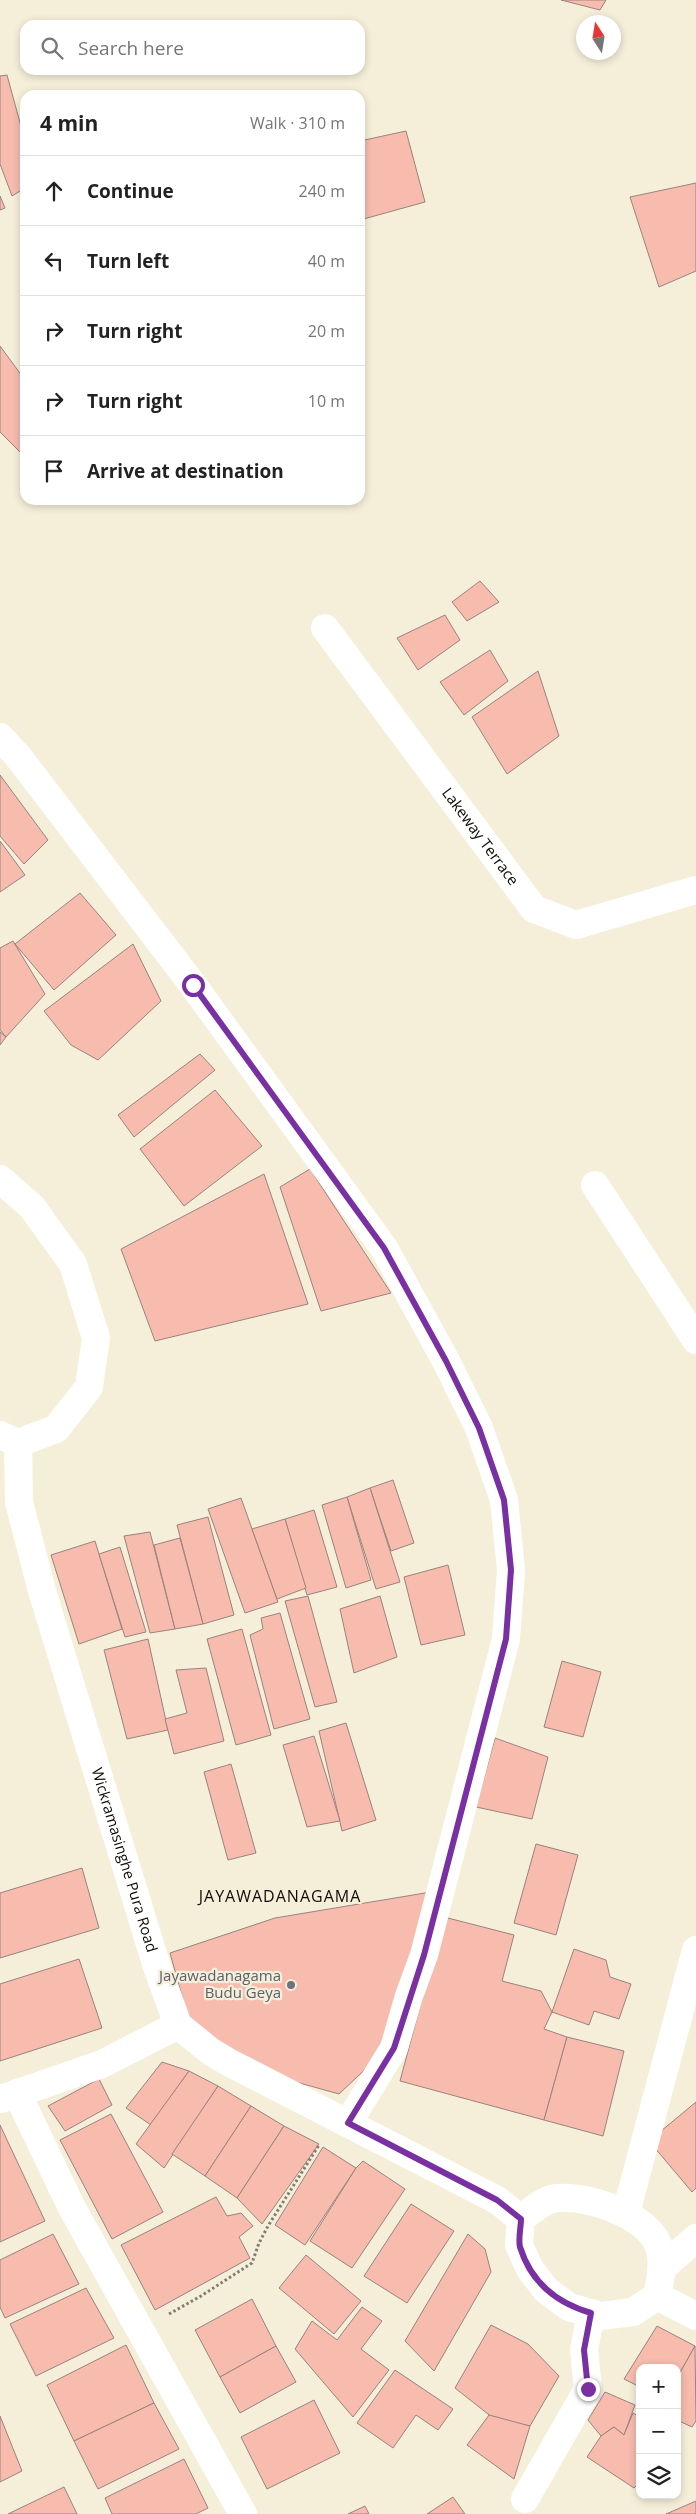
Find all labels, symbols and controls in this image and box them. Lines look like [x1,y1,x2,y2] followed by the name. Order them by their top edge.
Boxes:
[576,15,621,60] north arrow
[20,20,365,75] search box
[38,34,66,62] icon: search
[78,35,184,61] text: Search here
[40,109,98,137] text: 4 min
[250,112,345,134] text: Walk · 310 m
[40,177,68,205] icon: ahead
[87,178,174,204] text: Continue
[299,180,345,202] text: 240 m
[40,247,68,275] icon: left
[87,248,169,274] text: Turn left
[308,250,345,272] text: 40 m
[40,317,68,345] icon: right
[87,318,182,344] text: Turn right
[308,320,345,342] text: 20 m
[40,387,68,415] icon: right
[87,388,182,414] text: Turn right
[308,390,345,412] text: 10 m
[40,457,68,485] icon: arrive
[87,458,284,484] text: Arrive at destination
[438,783,524,889] street label: Lakeway Terrace
[182,974,205,997] route start
[88,1765,163,1954] street label: Wickramasinghe Pura Road
[197,1885,361,1907] district label: JAYAWADANAGAMA
[157,1965,281,2002] place label: Jayawadanagama Budu Geya
[285,1979,297,1991] marker: Jayawadanagama Budu Geya
[636,2364,681,2499] map controls
[636,2364,681,2409] button: +
[577,2378,600,2401] route end
[636,2409,681,2454] button: −
[636,2454,681,2499] button: layers

